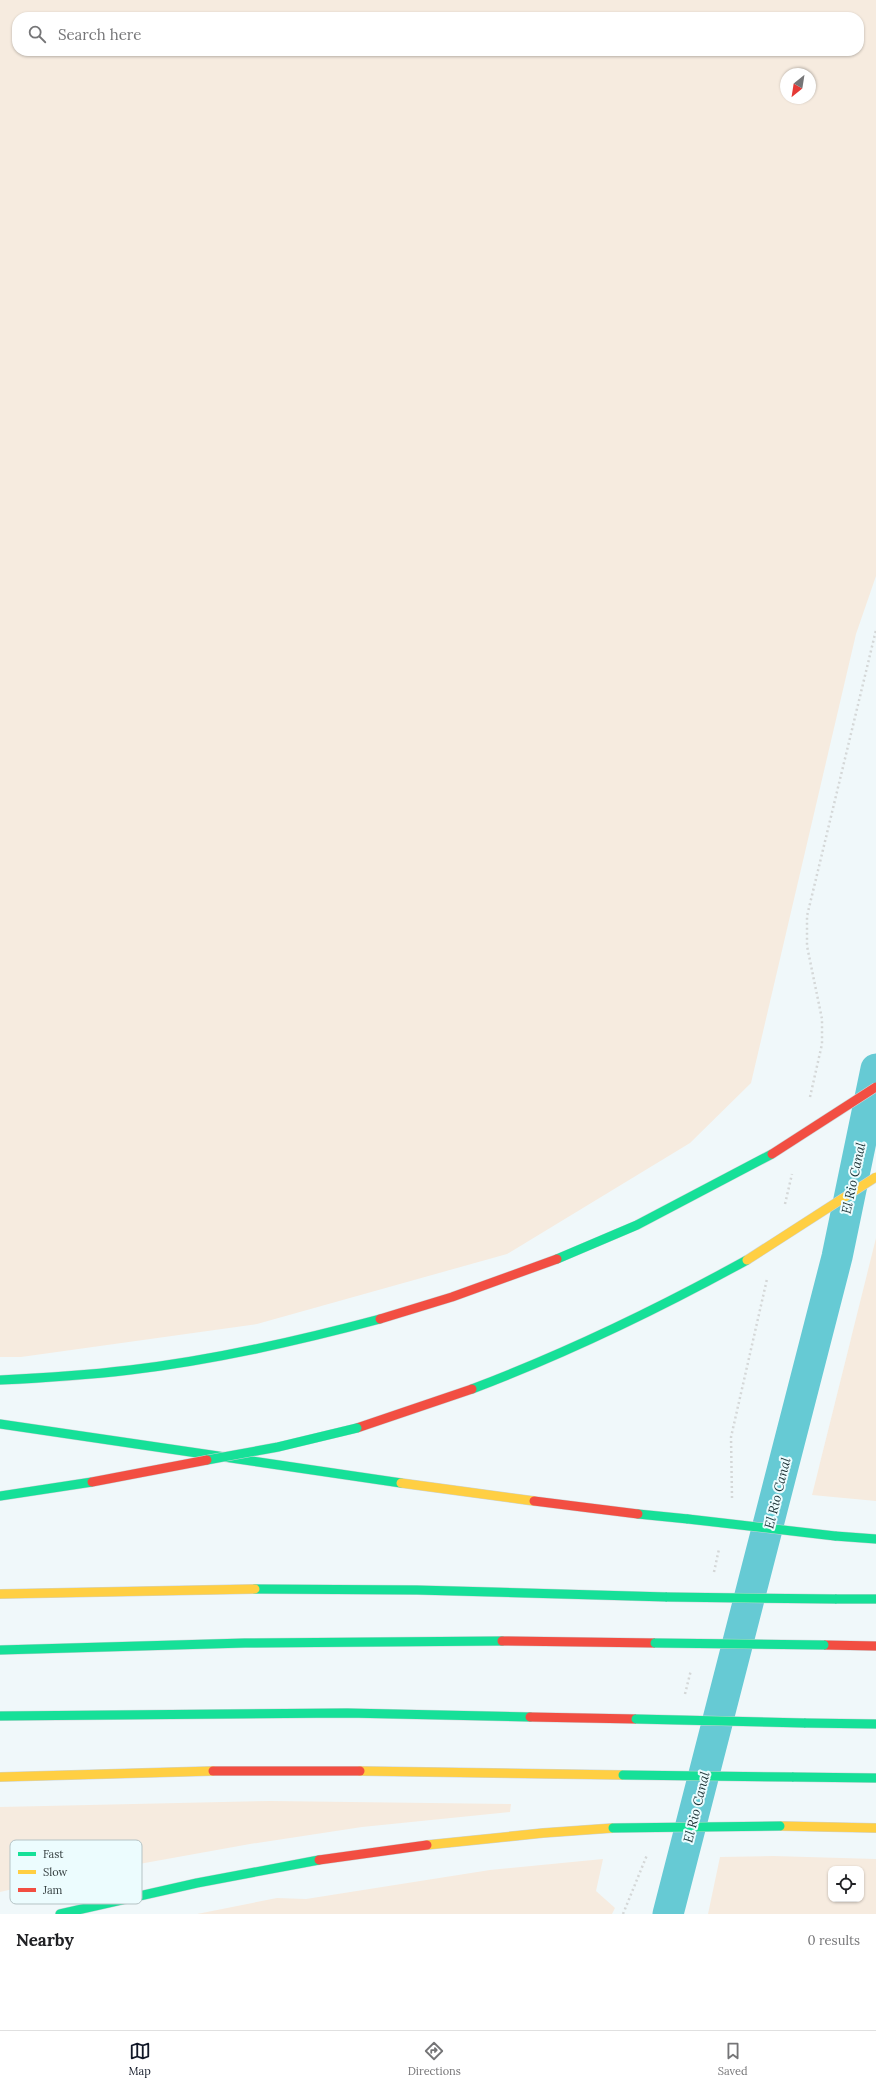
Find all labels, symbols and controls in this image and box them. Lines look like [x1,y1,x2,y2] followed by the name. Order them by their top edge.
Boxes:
[12,12,864,56] search box
[26,23,48,45] icon: search
[58,25,141,44] text: Search here
[780,68,816,104] north arrow
[838,1141,869,1215] water label: El Rio Canal
[760,1456,795,1530] water label: El Rio Canal
[679,1770,714,1844] water label: El Rio Canal
[10,1840,142,1904] legend
[43,1847,64,1861] text: Fast
[43,1865,68,1879] text: Slow
[828,1866,864,1902] map controls
[828,1866,864,1902] button: locate
[42,1883,63,1897] text: Jam
[16,1929,74,1951] text: Nearby
[808,1932,860,1949] text: 0 results
[128,2040,151,2078] tab: Map
[408,2040,461,2078] tab: Directions
[718,2040,748,2078] tab: Saved

